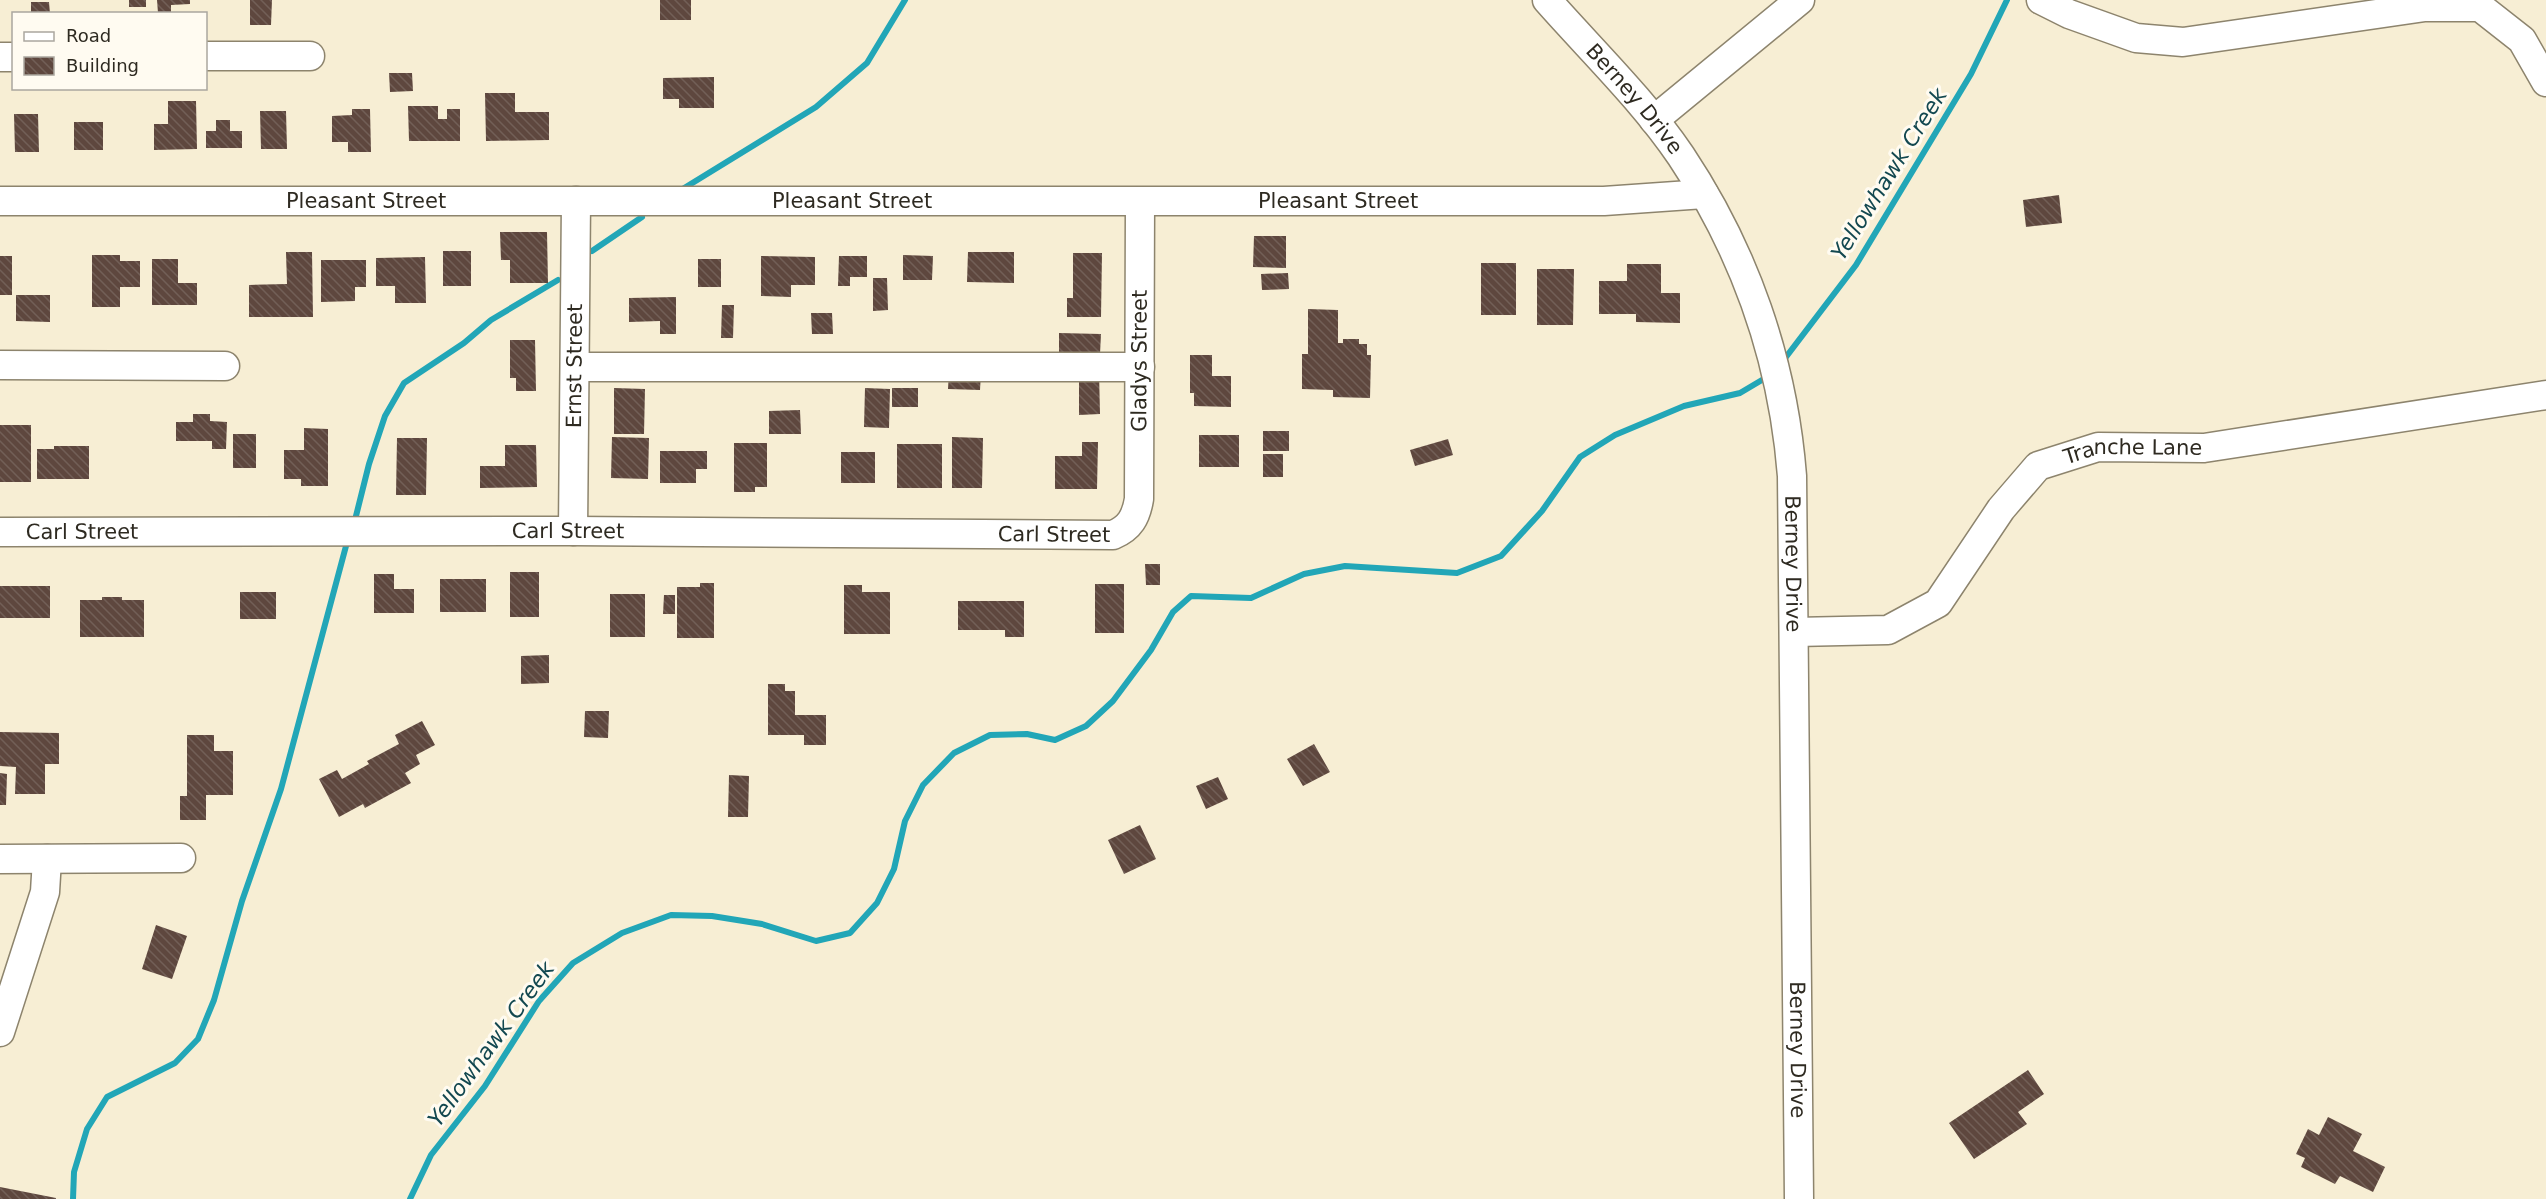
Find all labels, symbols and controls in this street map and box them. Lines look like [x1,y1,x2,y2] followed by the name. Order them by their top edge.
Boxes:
[12,12,207,90] legend
[66,25,111,46] text: Road
[1581,39,1688,159] street label: Berney Drive
[66,55,139,76] text: Building
[1826,83,1953,264] water label: Yellowhawk Creek
[286,189,446,213] street label: Pleasant Street
[772,189,932,213] street label: Pleasant Street
[1258,189,1418,213] street label: Pleasant Street
[1127,290,1152,432] street label: Gladys Street
[562,304,587,428] street label: Ernst Street
[2059,435,2202,469] street label: Tranche Lane
[1780,495,1806,632] street label: Berney Drive
[512,519,624,543] street label: Carl Street
[26,520,138,544] street label: Carl Street
[998,522,1110,547] street label: Carl Street
[423,956,560,1131] water label: Yellowhawk Creek
[1785,981,1810,1118] street label: Berney Drive

